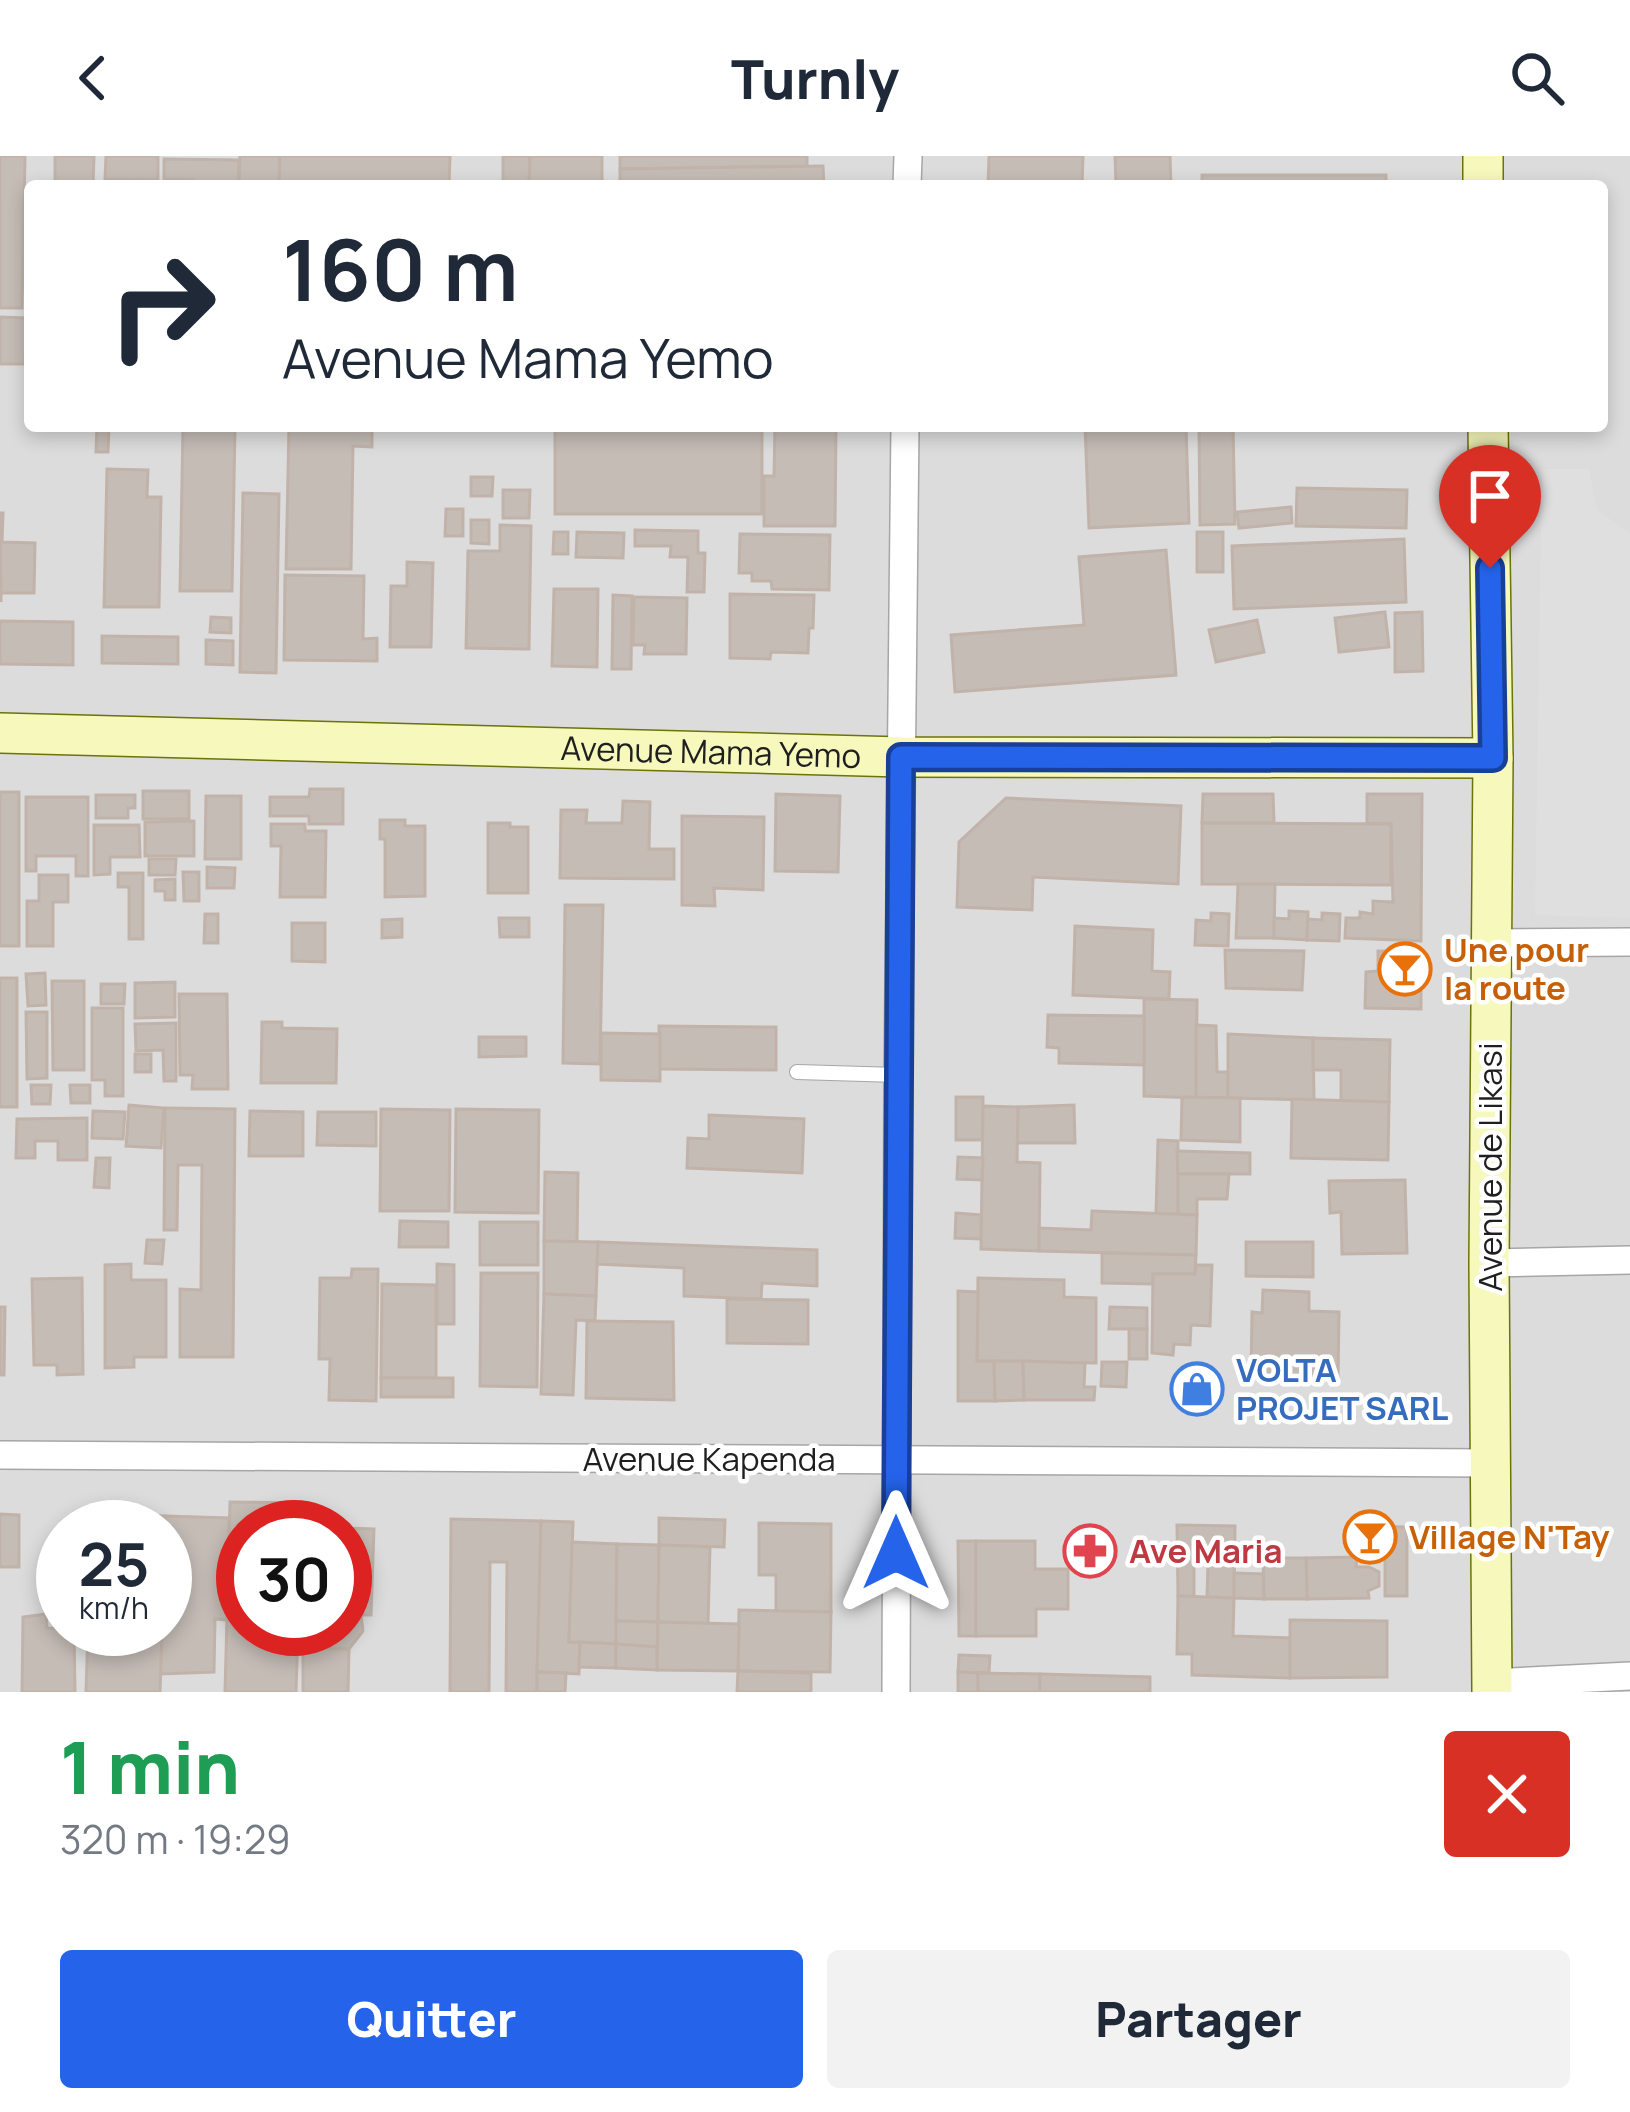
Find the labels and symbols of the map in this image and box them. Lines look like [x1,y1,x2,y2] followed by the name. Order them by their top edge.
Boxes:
[1439,445,1541,568] pin
[560,725,862,778] street label: Avenue Mama Yemo
[1444,927,1589,1010] place label: Une pour la route
[1377,941,1433,997] bar icon: Une pour la route
[1467,1042,1512,1292] street label: Avenue de Likasi
[1236,1347,1449,1430] place label: VOLTA PROJET SARL
[1169,1361,1225,1417] shop icon: VOLTA PROJET SARL
[582,1436,836,1481] street label: Avenue Kapenda
[833,1490,959,1616] position arrow
[216,1500,372,1656] speed limit sign: 30
[1342,1509,1398,1565] bar icon: Village N'Tay
[1409,1514,1610,1559] place label: Village N'Tay
[1062,1523,1118,1579] pharmacy icon: Ave Maria
[1129,1528,1283,1573] place label: Ave Maria

